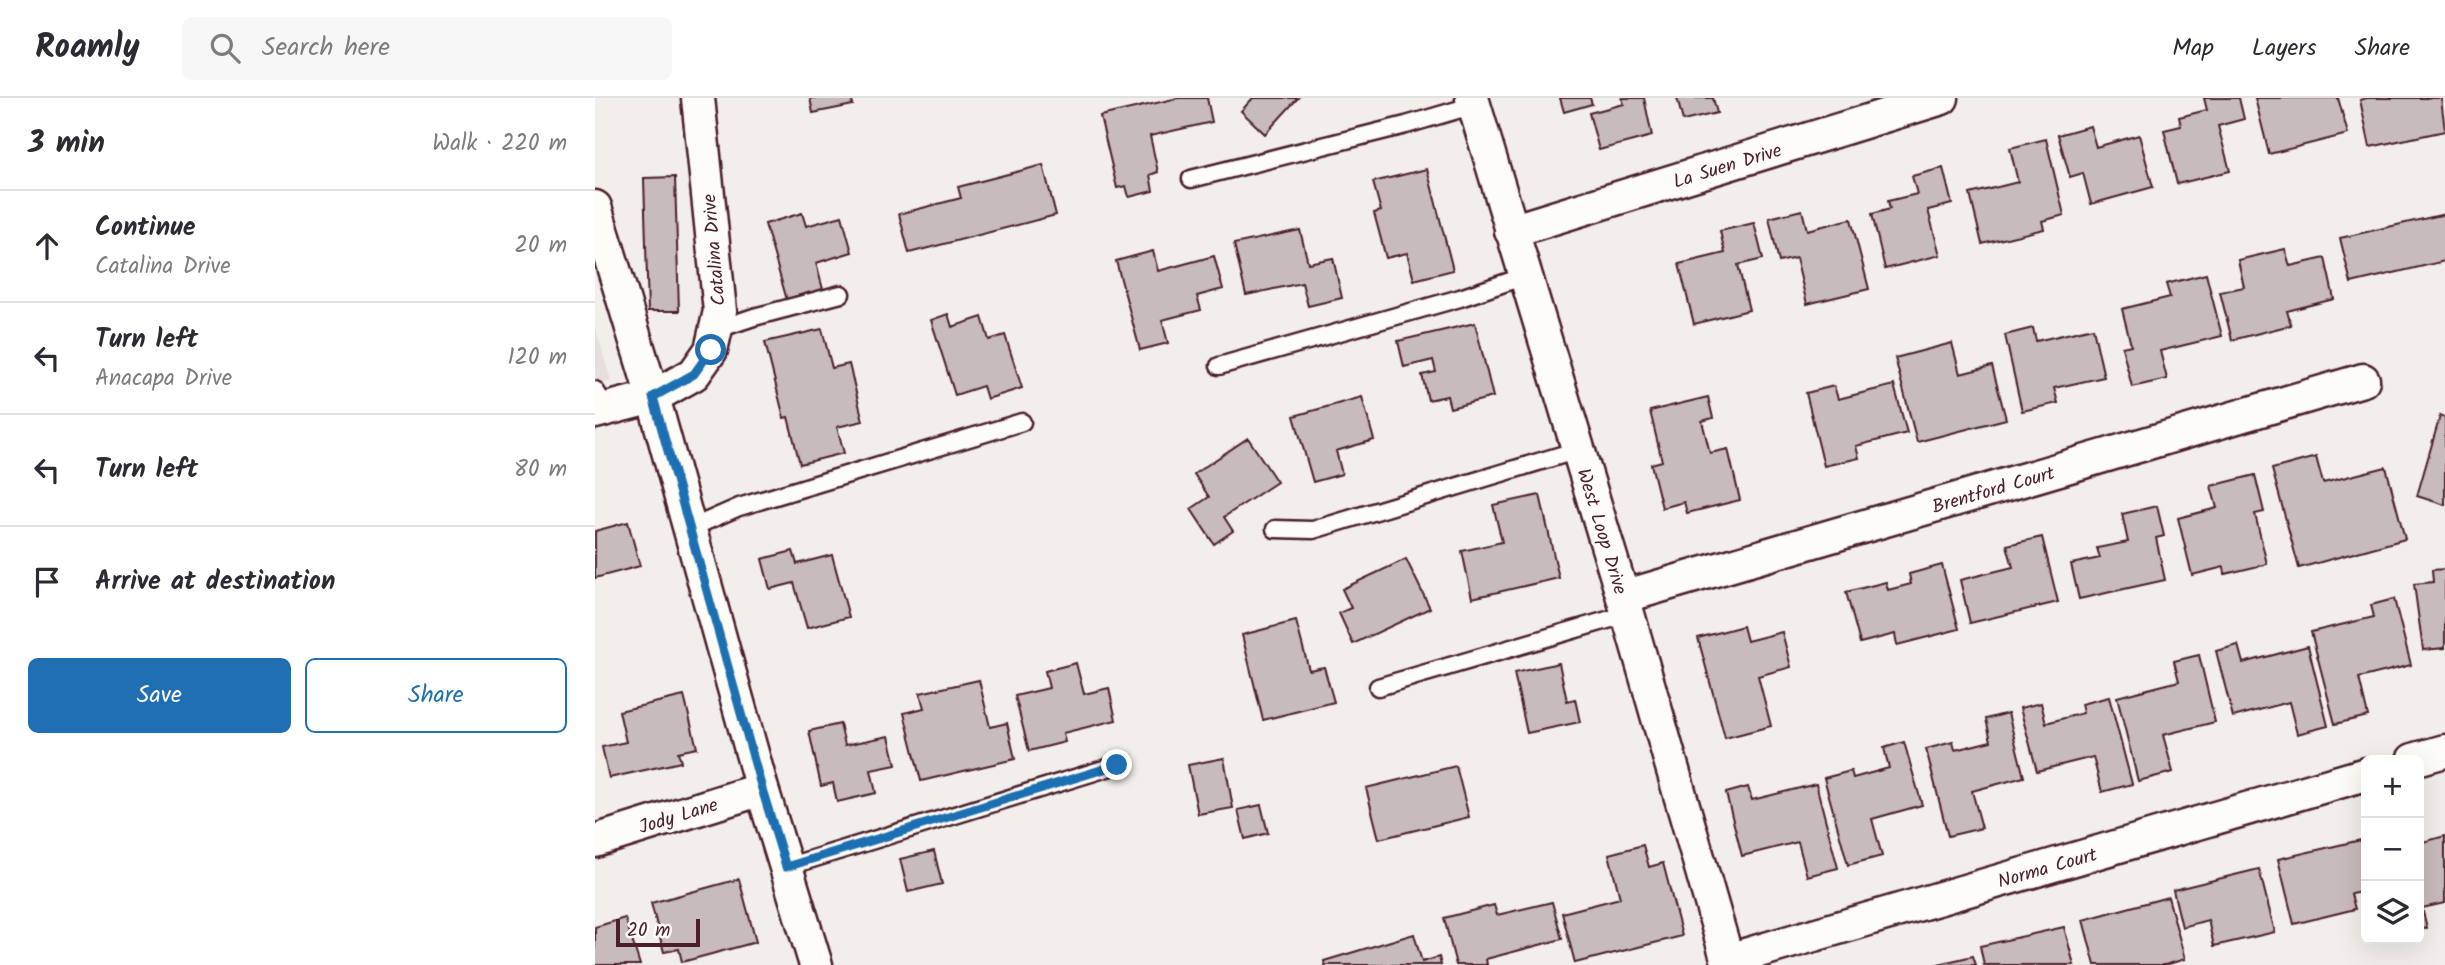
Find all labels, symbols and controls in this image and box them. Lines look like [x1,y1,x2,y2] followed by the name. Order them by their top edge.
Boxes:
[182,17,672,80] search box
[35,22,140,75] text: Roamly
[262,27,390,69] text: Search here
[206,29,244,67] icon: search
[2172,29,2214,68] text: Map
[2252,29,2316,68] text: Layers
[2354,29,2410,68] text: Share
[28,120,105,168] text: 3 min
[432,126,567,162] text: Walk · 220 m
[1670,136,1786,198] street label: La Suen Drive
[695,192,735,307] street label: Catalina Drive
[95,207,196,249] text: Continue
[28,227,66,265] icon: ahead
[515,228,567,264] text: 20 m
[95,249,231,285] text: Catalina Drive
[95,319,198,361] text: Turn left
[695,334,726,365] route start
[28,339,66,377] icon: left
[507,340,567,376] text: 120 m
[95,361,232,397] text: Anacapa Drive
[95,449,198,491] text: Turn left
[28,451,66,489] icon: left
[514,452,567,488] text: 80 m
[1929,459,2059,523] street label: Brentford Court
[1568,465,1635,599] street label: West Loop Drive
[95,561,335,603] text: Arrive at destination
[28,563,66,601] icon: arrive
[28,658,291,733] button: Save
[305,658,567,733] button: Share
[1101,749,1132,780] route end
[2361,755,2424,944] map controls
[2361,755,2424,818] button: +
[635,791,722,843] street label: Jody Lane
[2361,818,2424,881] button: −
[1994,840,2101,897] street label: Norma Court
[2361,881,2424,944] button: layers
[616,916,700,948] scale bar
[627,916,670,946] text: 20 m

